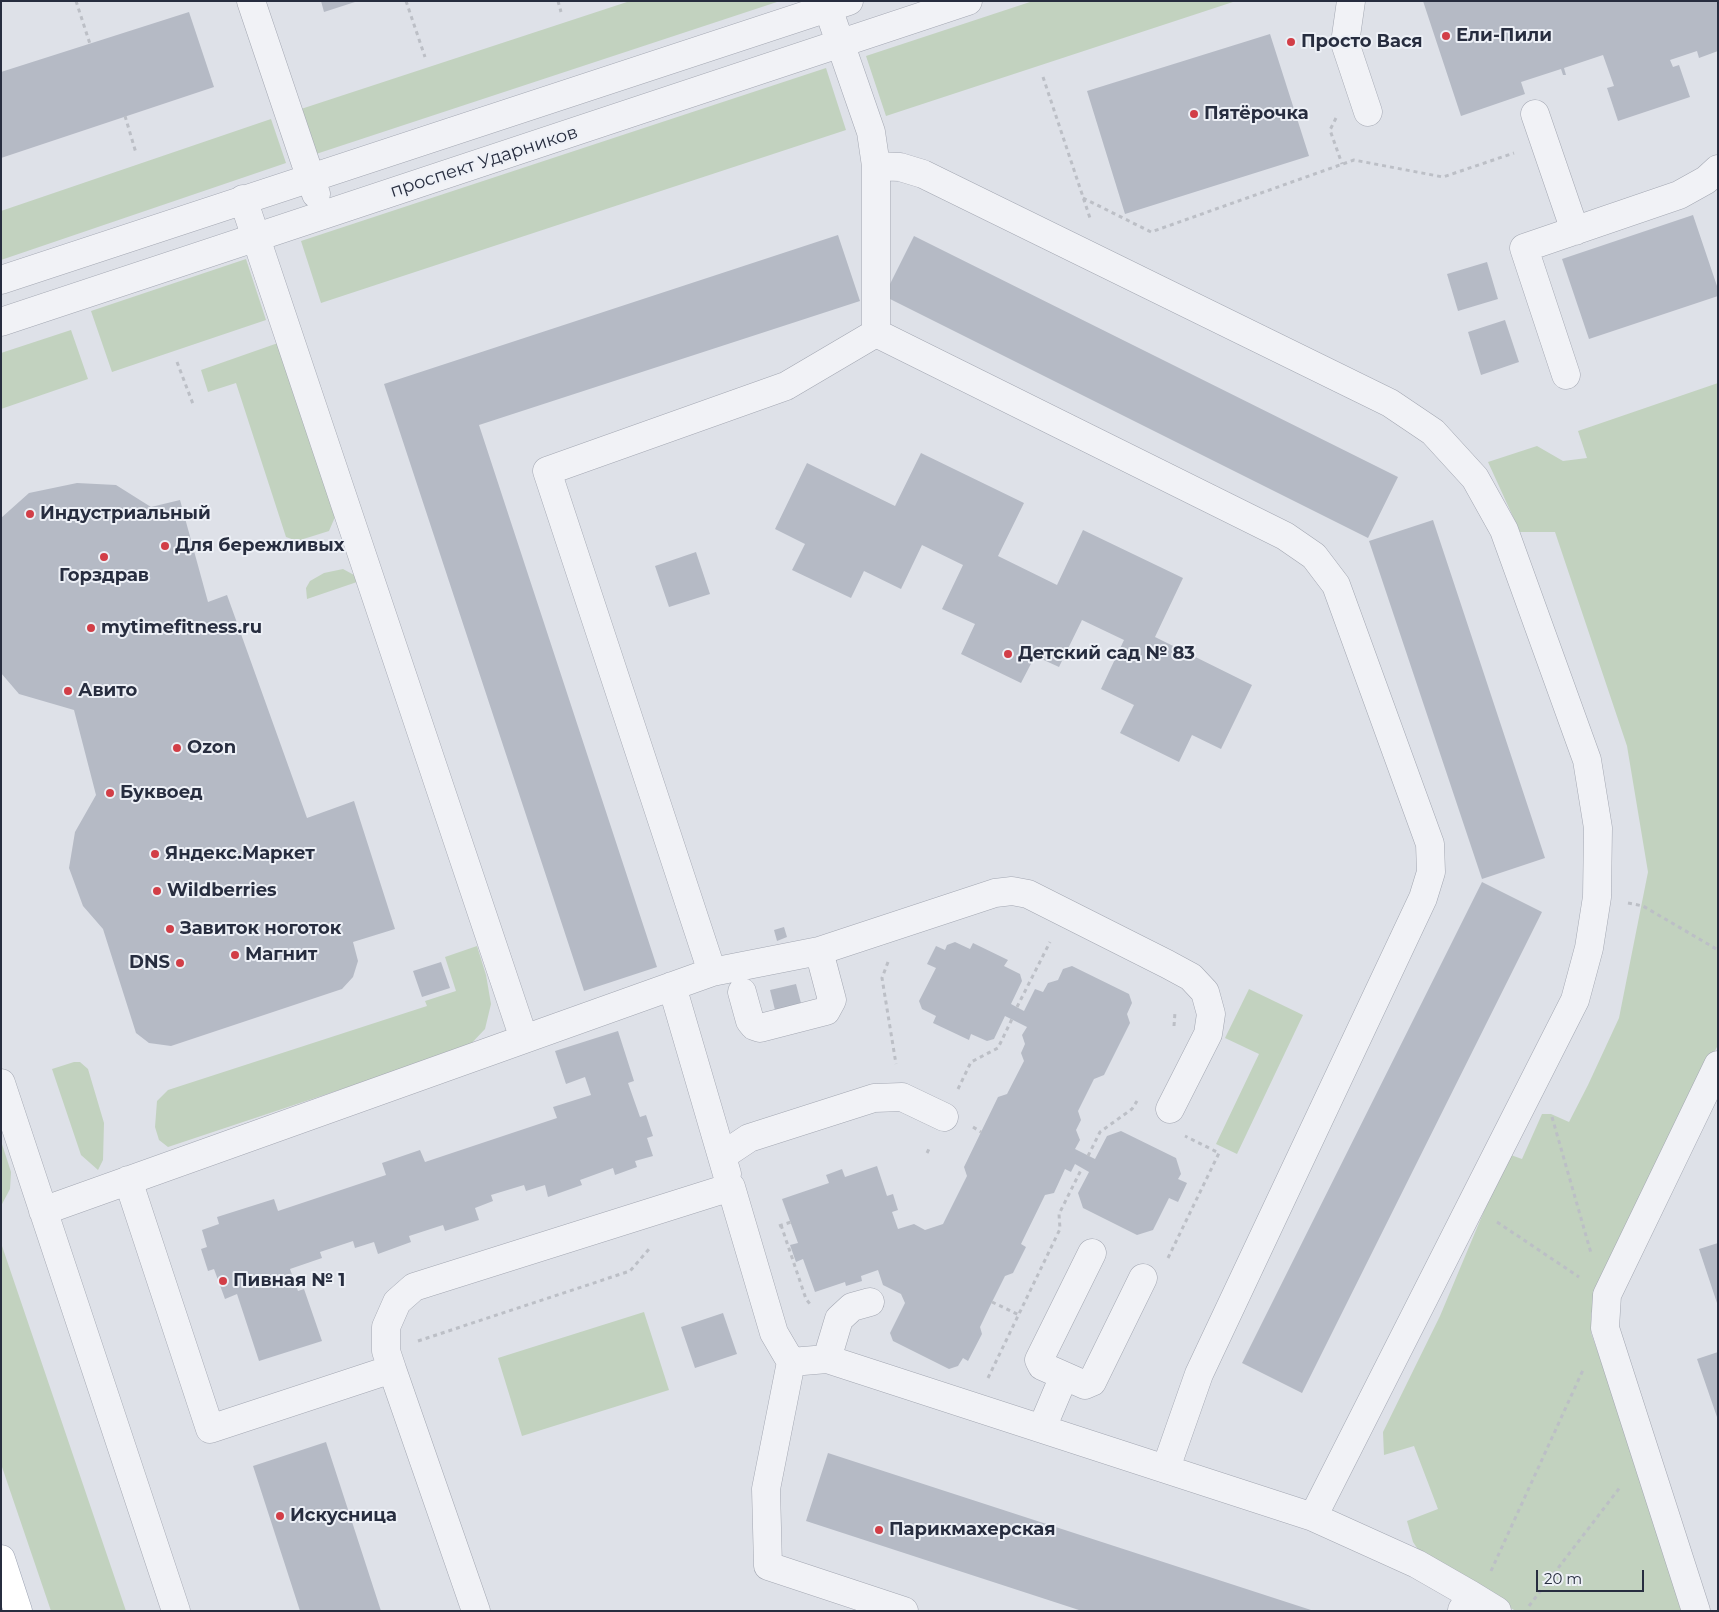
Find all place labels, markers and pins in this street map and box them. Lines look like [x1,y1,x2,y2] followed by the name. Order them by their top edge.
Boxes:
[1456,25,1552,47] place label: Ели-Пили
[1440,30,1452,42] marker: Ели-Пили
[1301,31,1423,53] place label: Просто Вася
[1285,36,1297,48] marker: Просто Вася
[1204,103,1309,125] place label: Пятёрочка
[1188,108,1200,120] marker: Пятёрочка
[40,503,211,525] place label: Индустриальный
[24,508,36,520] marker: Индустриальный
[175,535,344,557] place label: Для бережливых
[159,540,171,552] marker: Для бережливых
[98,551,110,563] marker: Горздрав
[59,565,149,587] place label: Горздрав
[101,617,262,639] place label: mytimefitness.ru
[85,622,97,634] marker: mytimefitness.ru
[1018,643,1195,665] place label: Детский сад № 83
[1002,648,1014,660] marker: Детский сад № 83
[78,680,137,702] place label: Авито
[62,685,74,697] marker: Авито
[187,737,236,759] place label: Ozon
[171,742,183,754] marker: Ozon
[120,782,203,804] place label: Буквоед
[104,787,116,799] marker: Буквоед
[165,843,315,865] place label: Яндекс.Маркет
[149,848,161,860] marker: Яндекс.Маркет
[167,880,277,902] place label: Wildberries
[151,885,163,897] marker: Wildberries
[180,918,341,940] place label: Завиток ноготок
[164,923,176,935] marker: Завиток ноготок
[245,944,317,966] place label: Магнит
[229,949,241,961] marker: Магнит
[129,952,170,974] place label: DNS
[174,957,186,969] marker: DNS
[233,1270,345,1292] place label: Пивная № 1
[217,1275,229,1287] marker: Пивная № 1
[290,1505,397,1527] place label: Искусница
[274,1510,286,1522] marker: Искусница
[889,1519,1056,1541] place label: Парикмахерская
[873,1524,885,1536] marker: Парикмахерская

